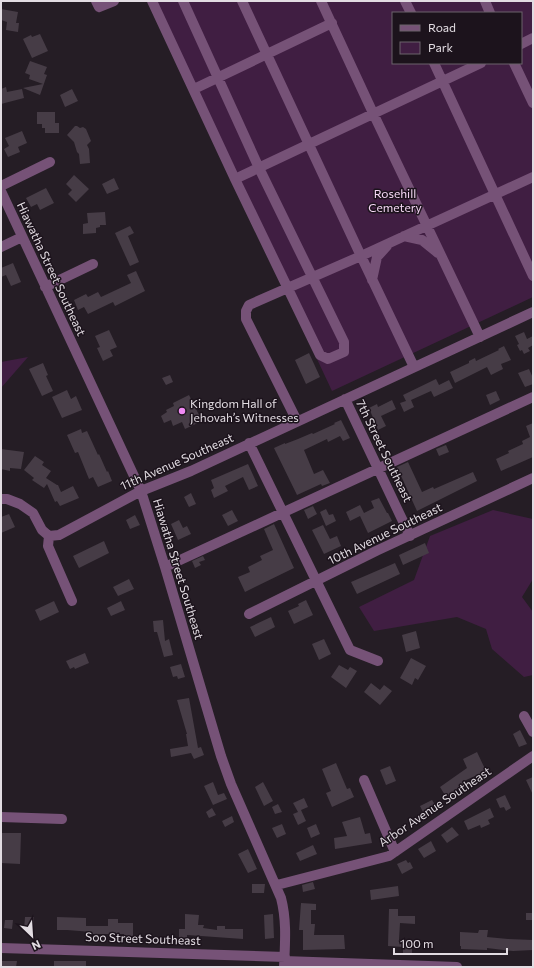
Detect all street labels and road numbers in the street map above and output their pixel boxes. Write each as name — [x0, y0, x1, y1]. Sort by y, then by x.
street label: Hiawatha Street Southeast — [15, 199, 89, 338]
street label: 7th Street Southeast — [354, 397, 416, 504]
street label: 11th Avenue Southeast — [118, 430, 235, 492]
street label: Hiawatha Street Southeast — [151, 497, 207, 641]
street label: 10th Avenue Southeast — [325, 499, 444, 567]
street label: Arbor Avenue Southeast — [376, 763, 493, 849]
street label: Soo Street Southeast — [85, 929, 201, 947]

